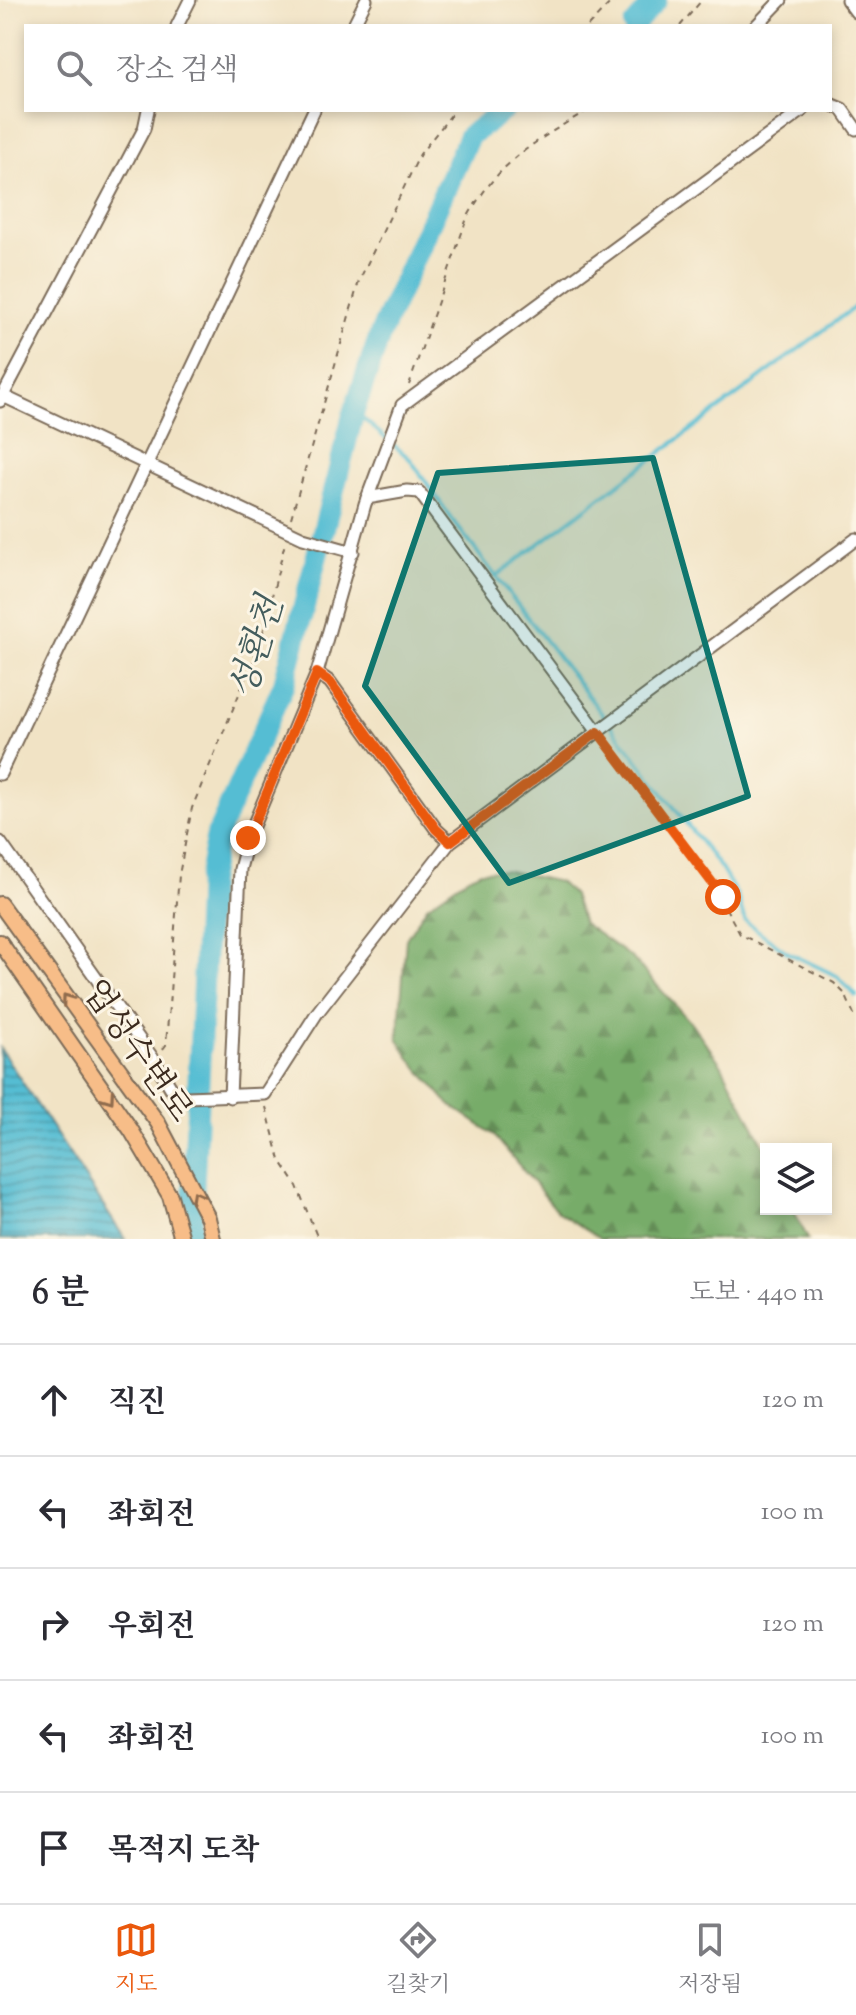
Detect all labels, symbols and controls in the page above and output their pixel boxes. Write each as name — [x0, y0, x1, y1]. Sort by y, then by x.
search box — [24, 24, 832, 112]
icon: search — [52, 46, 96, 90]
text: 장소 검색 — [116, 50, 238, 93]
water label: 성환천 — [219, 589, 300, 706]
route end — [230, 820, 266, 856]
route start — [705, 879, 741, 915]
street label: 업성수변로 — [69, 971, 203, 1133]
one-way arrow — [62, 994, 77, 1008]
one-way arrow — [99, 1090, 114, 1104]
map controls — [760, 1143, 832, 1215]
button: layers — [760, 1143, 832, 1215]
one-way arrow — [190, 1191, 206, 1205]
text: 6 분 — [32, 1270, 89, 1319]
text: 도보 · 440 m — [689, 1275, 824, 1312]
icon: ahead — [32, 1378, 76, 1422]
text: 직진 — [108, 1382, 166, 1425]
text: 120 m — [762, 1382, 824, 1419]
icon: left — [32, 1490, 76, 1534]
text: 좌회전 — [108, 1494, 195, 1537]
text: 100 m — [761, 1494, 824, 1531]
icon: right — [32, 1602, 76, 1646]
text: 우회전 — [108, 1606, 195, 1649]
text: 120 m — [762, 1606, 824, 1643]
icon: left — [32, 1714, 76, 1758]
text: 좌회전 — [108, 1718, 195, 1761]
text: 100 m — [761, 1718, 824, 1755]
icon: arrive — [32, 1826, 76, 1870]
text: 목적지 도착 — [108, 1830, 259, 1873]
tab: 지도 — [114, 1918, 158, 2002]
tab: 길찾기 — [386, 1918, 450, 2002]
tab: 저장됨 — [678, 1918, 742, 2002]

